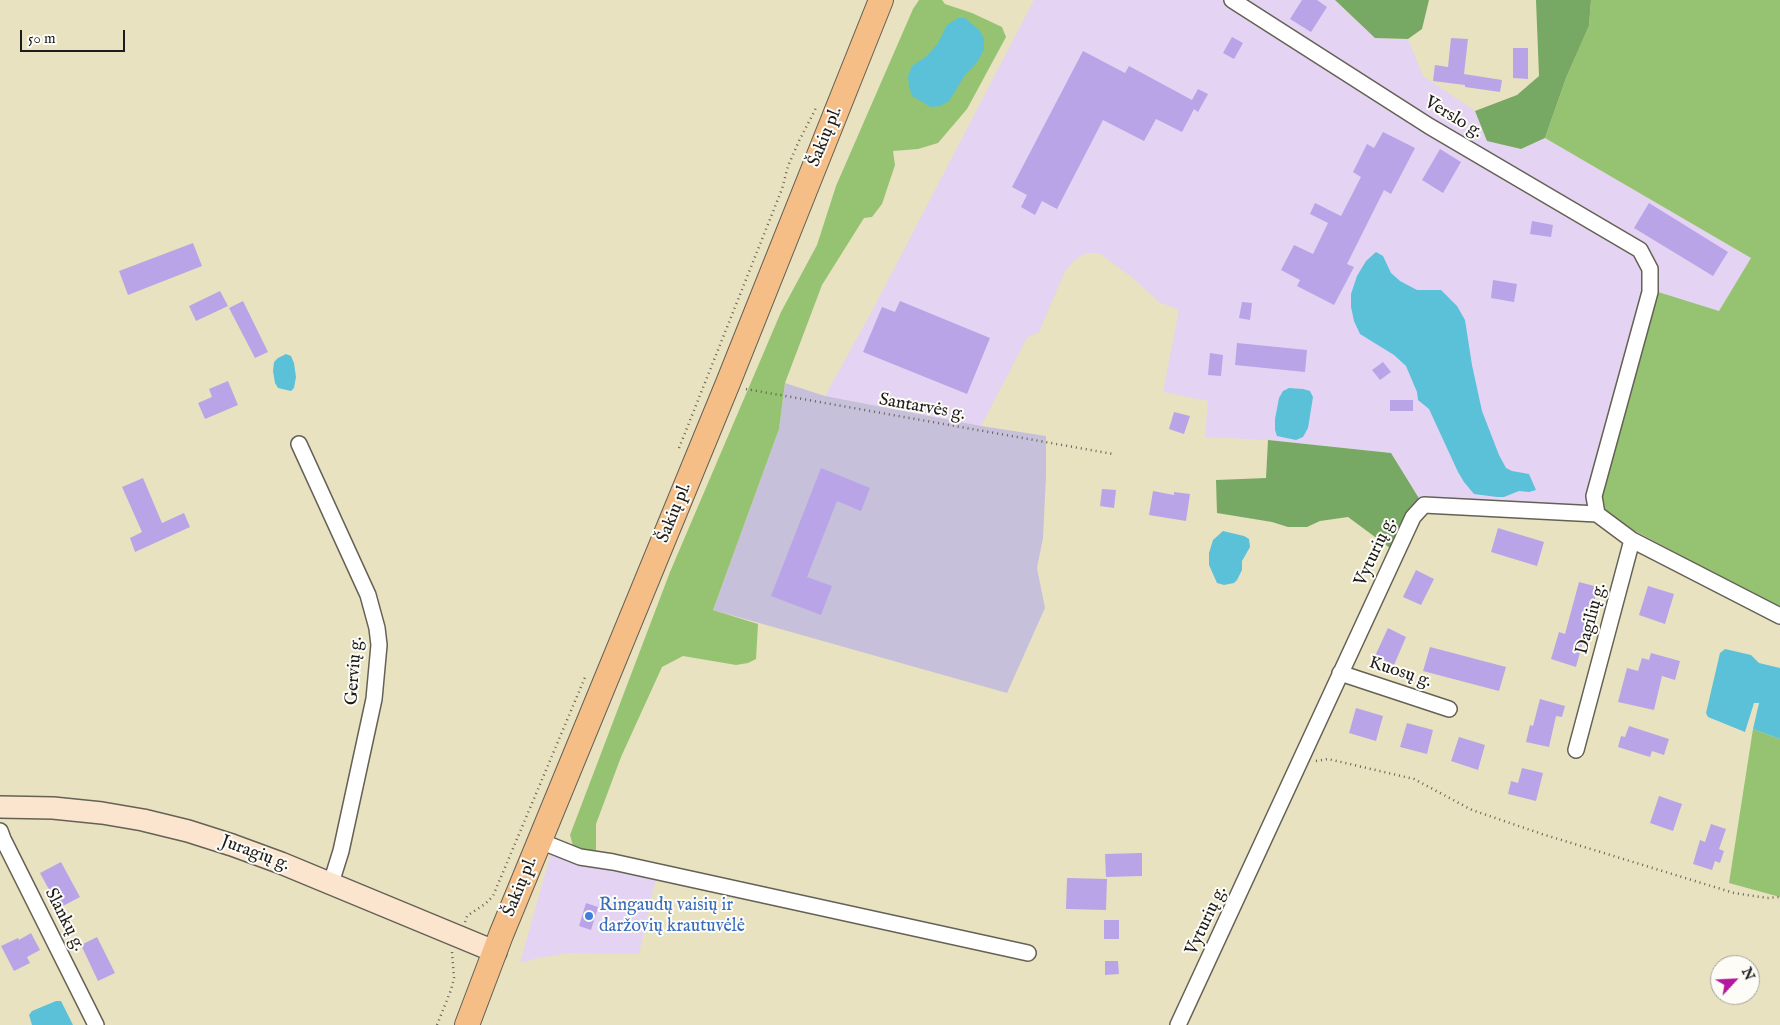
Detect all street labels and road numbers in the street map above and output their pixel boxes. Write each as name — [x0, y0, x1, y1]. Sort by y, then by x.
street label: Verslo g. — [1420, 92, 1486, 144]
street label: Šakių pl. — [804, 104, 848, 170]
street label: Santarvės g. — [877, 390, 967, 426]
street label: Šakių pl. — [653, 480, 697, 546]
street label: Vyturių g. — [1351, 514, 1401, 590]
street label: Dagilių g. — [1572, 581, 1612, 657]
street label: Gervių g. — [342, 636, 368, 706]
street label: Kuosų g. — [1366, 653, 1434, 693]
street label: Juragių g. — [218, 832, 292, 876]
street label: Šakių pl. — [499, 854, 543, 920]
street label: Vyturių g. — [1182, 883, 1232, 959]
street label: Slankų g. — [39, 885, 89, 955]

